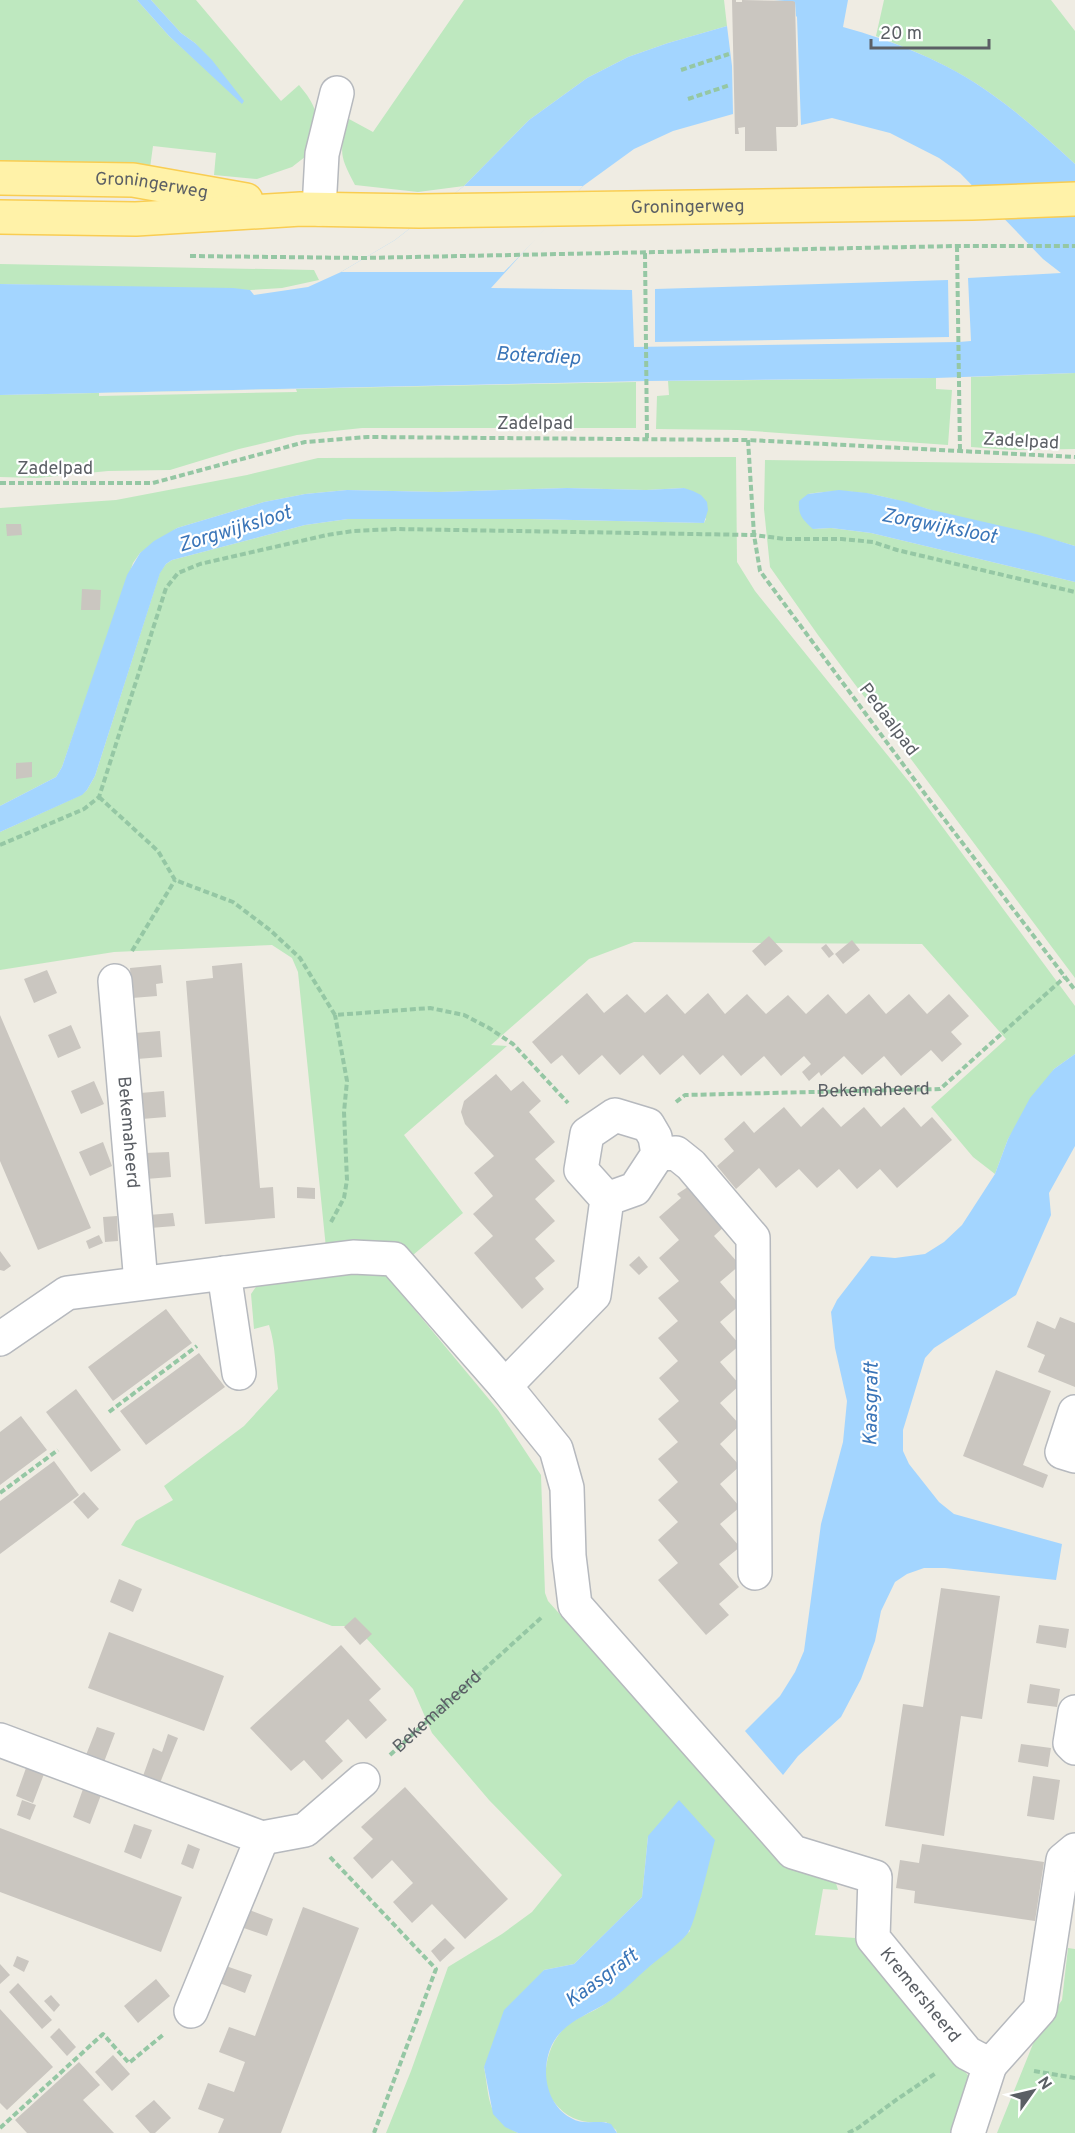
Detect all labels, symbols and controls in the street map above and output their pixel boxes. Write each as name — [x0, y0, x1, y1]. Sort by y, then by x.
scale bar — [871, 12, 990, 50]
text: 20 m — [880, 23, 922, 46]
street label: Groningerweg — [95, 168, 210, 205]
street label: Groningerweg — [631, 195, 745, 219]
water label: Boterdiep — [495, 342, 581, 372]
street label: Zadelpad — [497, 413, 573, 436]
street label: Zadelpad — [982, 429, 1060, 455]
street label: Zadelpad — [17, 458, 93, 481]
water label: Zorgwijksloot — [175, 500, 295, 559]
water label: Zorgwijksloot — [879, 503, 1000, 551]
street label: Pedaalpad — [853, 679, 923, 761]
street label: Bekemaheerd — [112, 1075, 144, 1189]
street label: Bekemaheerd — [817, 1078, 930, 1103]
water label: Kaasgraft — [858, 1361, 886, 1446]
street label: Bekemaheerd — [388, 1666, 487, 1758]
water label: Kaasgraft — [560, 1943, 644, 2014]
street label: Kremersheerd — [874, 1943, 965, 2047]
north arrow — [1003, 2061, 1063, 2121]
text: N — [1032, 2073, 1055, 2094]

